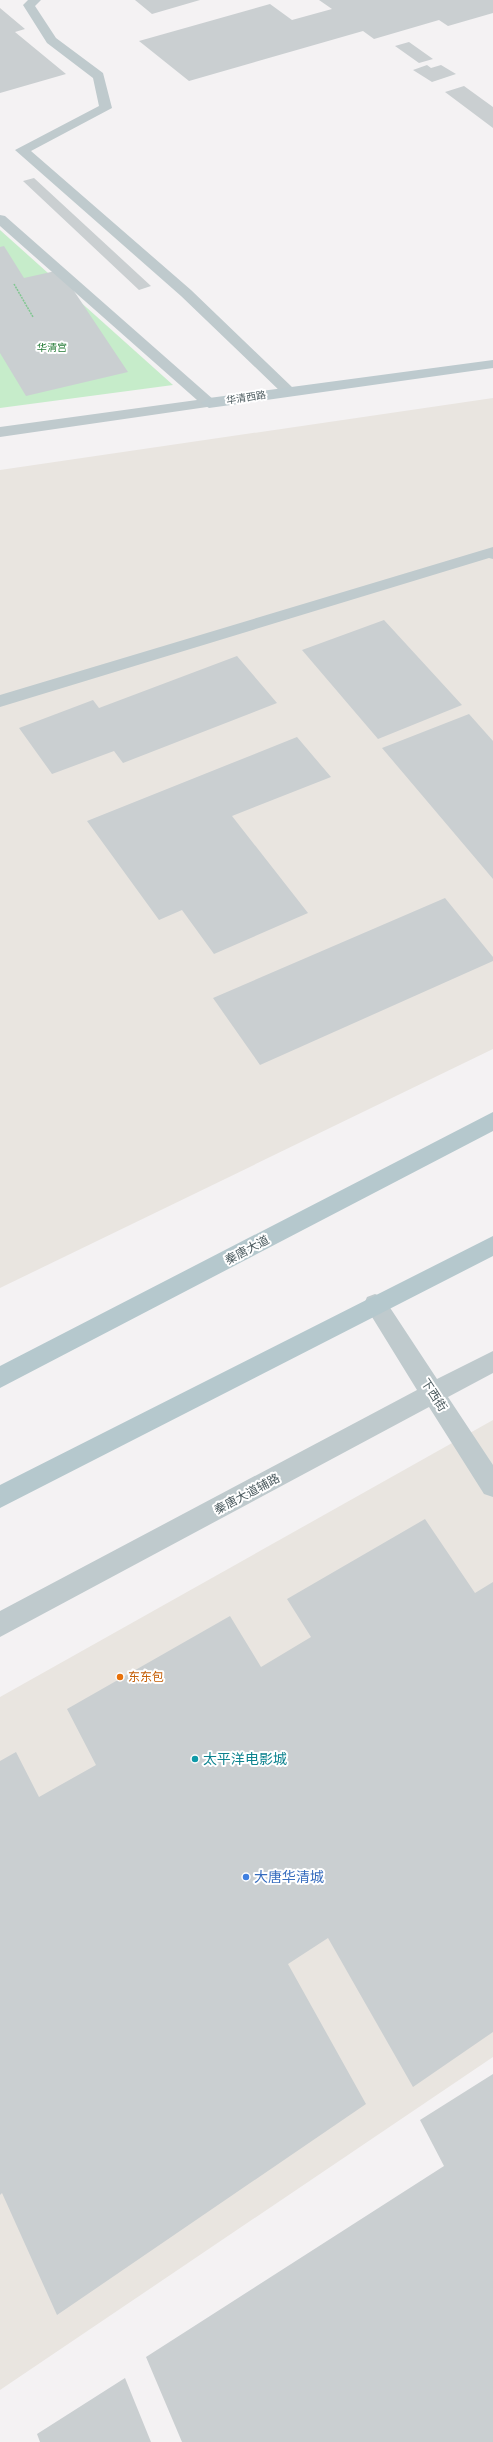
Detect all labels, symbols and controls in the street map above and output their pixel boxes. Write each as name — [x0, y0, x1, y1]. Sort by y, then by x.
park label: 华清宫 — [37, 341, 67, 353]
street label: 华清西路 — [225, 388, 267, 406]
street label: 秦唐大道 — [222, 1232, 271, 1267]
street label: 下西街 — [418, 1376, 451, 1414]
street label: 秦唐大道辅路 — [211, 1470, 282, 1517]
place label: 东东包 — [128, 1669, 164, 1684]
marker: 东东包 — [115, 1672, 125, 1682]
place label: 太平洋电影城 — [203, 1750, 287, 1767]
marker: 太平洋电影城 — [190, 1754, 200, 1764]
place label: 大唐华清城 — [254, 1868, 324, 1885]
marker: 大唐华清城 — [241, 1872, 251, 1882]

